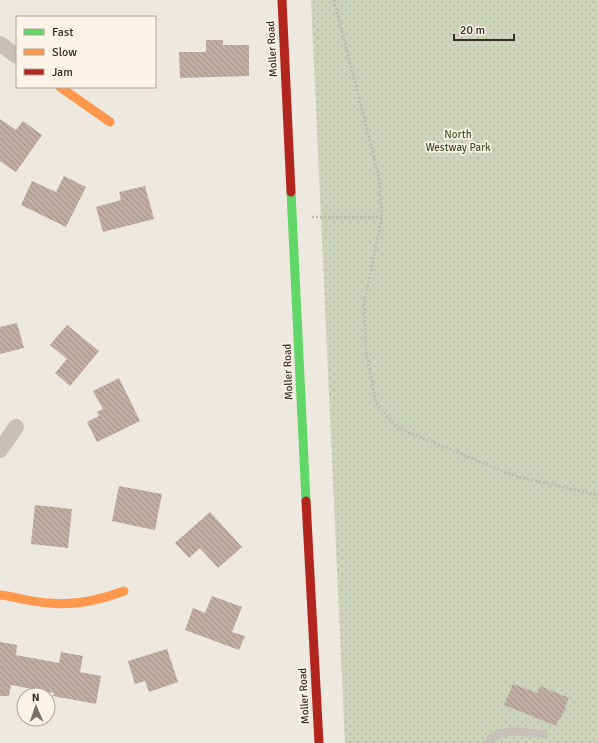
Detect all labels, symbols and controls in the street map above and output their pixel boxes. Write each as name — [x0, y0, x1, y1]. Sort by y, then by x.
legend — [16, 16, 156, 88]
scale bar — [454, 16, 514, 42]
street label: Moller Road — [264, 20, 280, 77]
text: 20 m — [460, 23, 485, 38]
text: Fast — [52, 25, 73, 40]
text: Slow — [52, 45, 77, 60]
text: Jam — [52, 65, 73, 80]
park label: North Westway Park — [425, 128, 491, 154]
street label: Moller Road — [281, 343, 295, 400]
street label: Moller Road — [296, 667, 312, 724]
north arrow — [16, 687, 56, 727]
text: N — [32, 691, 40, 704]

